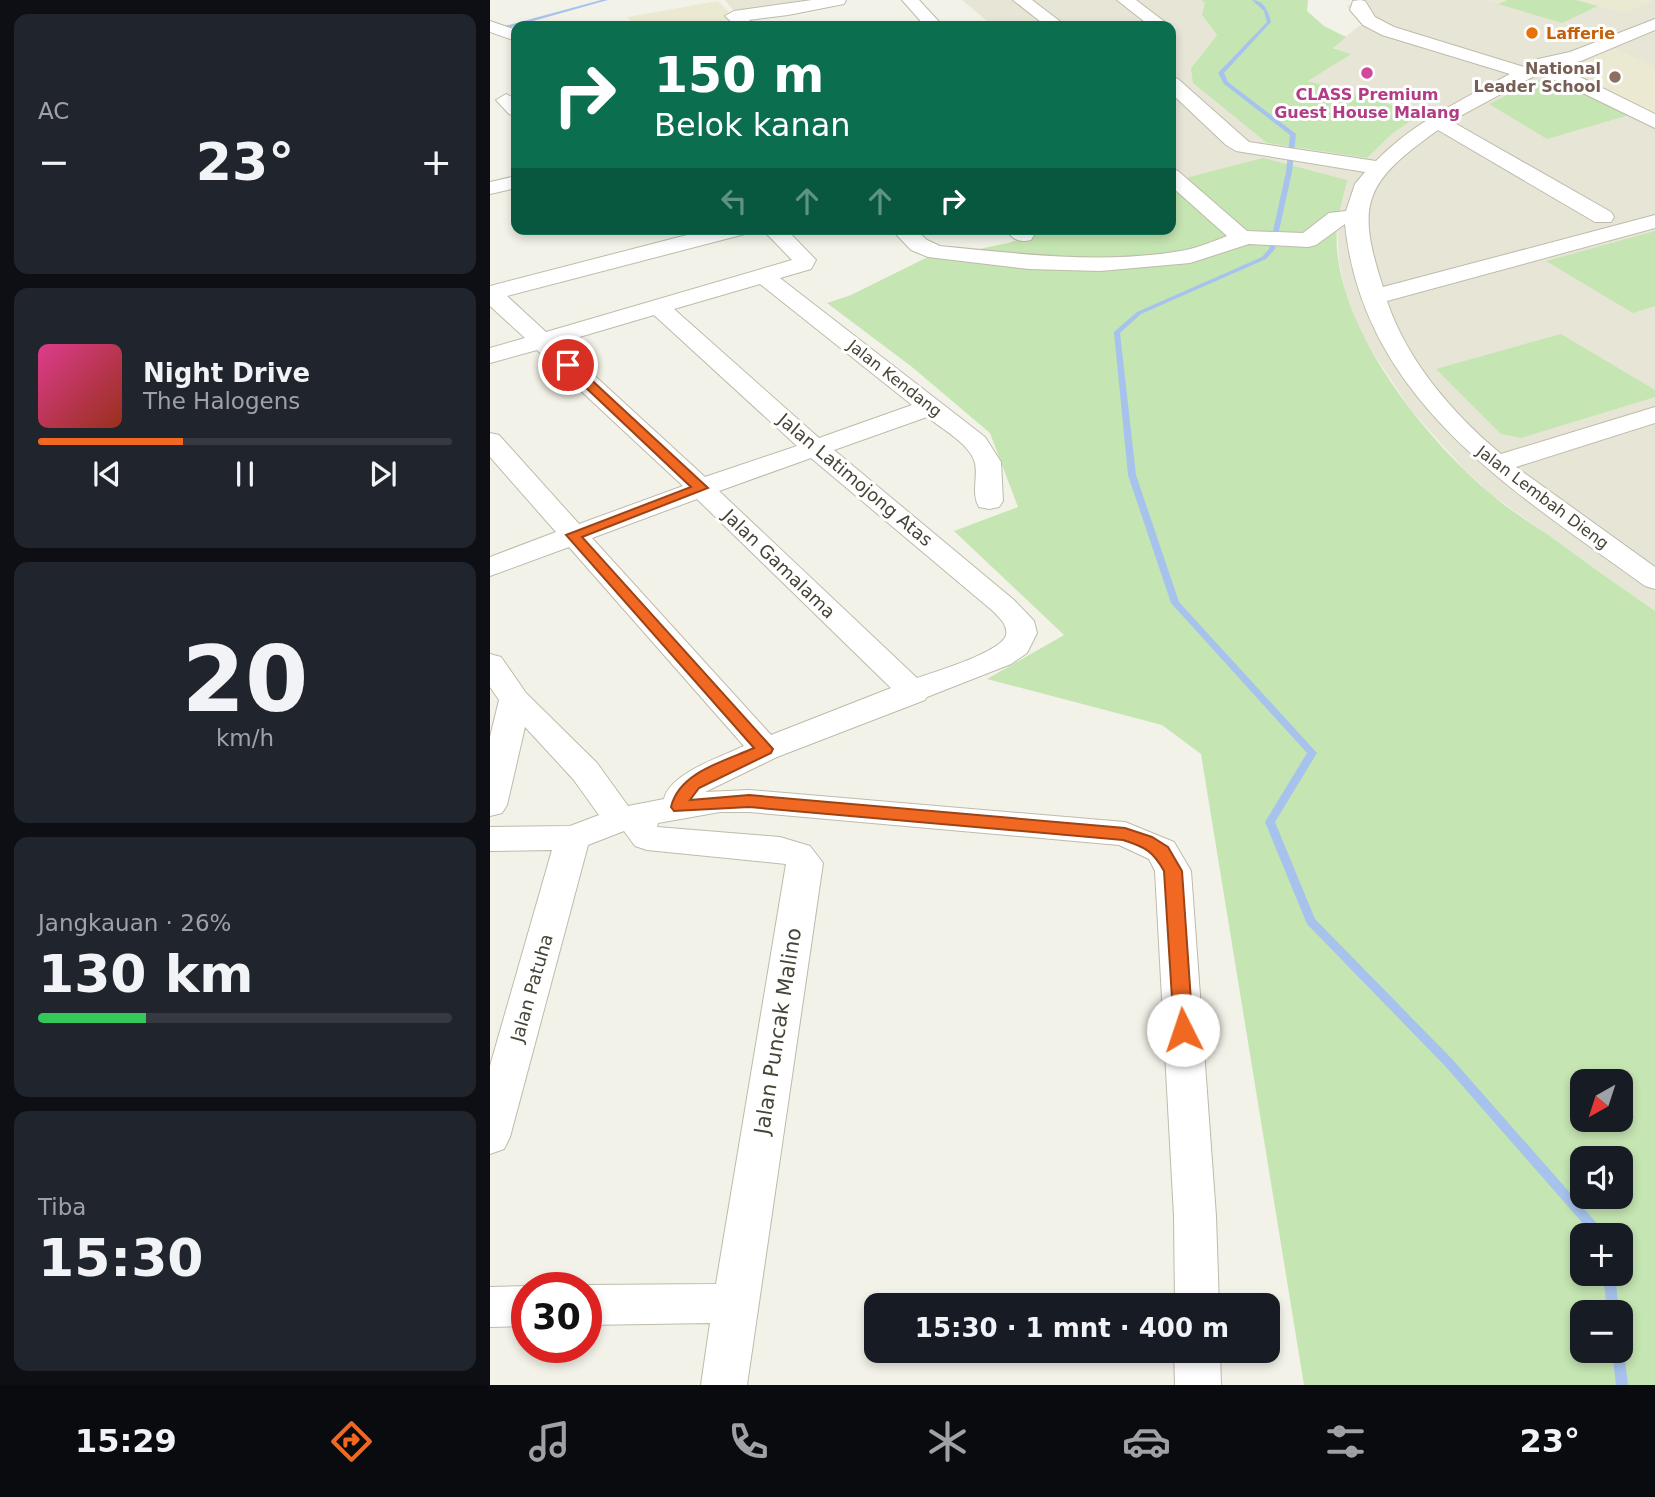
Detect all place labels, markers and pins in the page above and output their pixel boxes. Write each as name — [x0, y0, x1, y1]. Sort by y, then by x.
place label: Lafferie — [1546, 24, 1615, 43]
marker: Lafferie — [1524, 25, 1540, 41]
place label: National Leader School — [1474, 59, 1601, 96]
marker: CLASS Premium Guest House Malang — [1359, 65, 1375, 81]
marker: National Leader School — [1607, 69, 1623, 85]
place label: CLASS Premium Guest House Malang — [1274, 85, 1460, 122]
pin — [538, 335, 598, 395]

